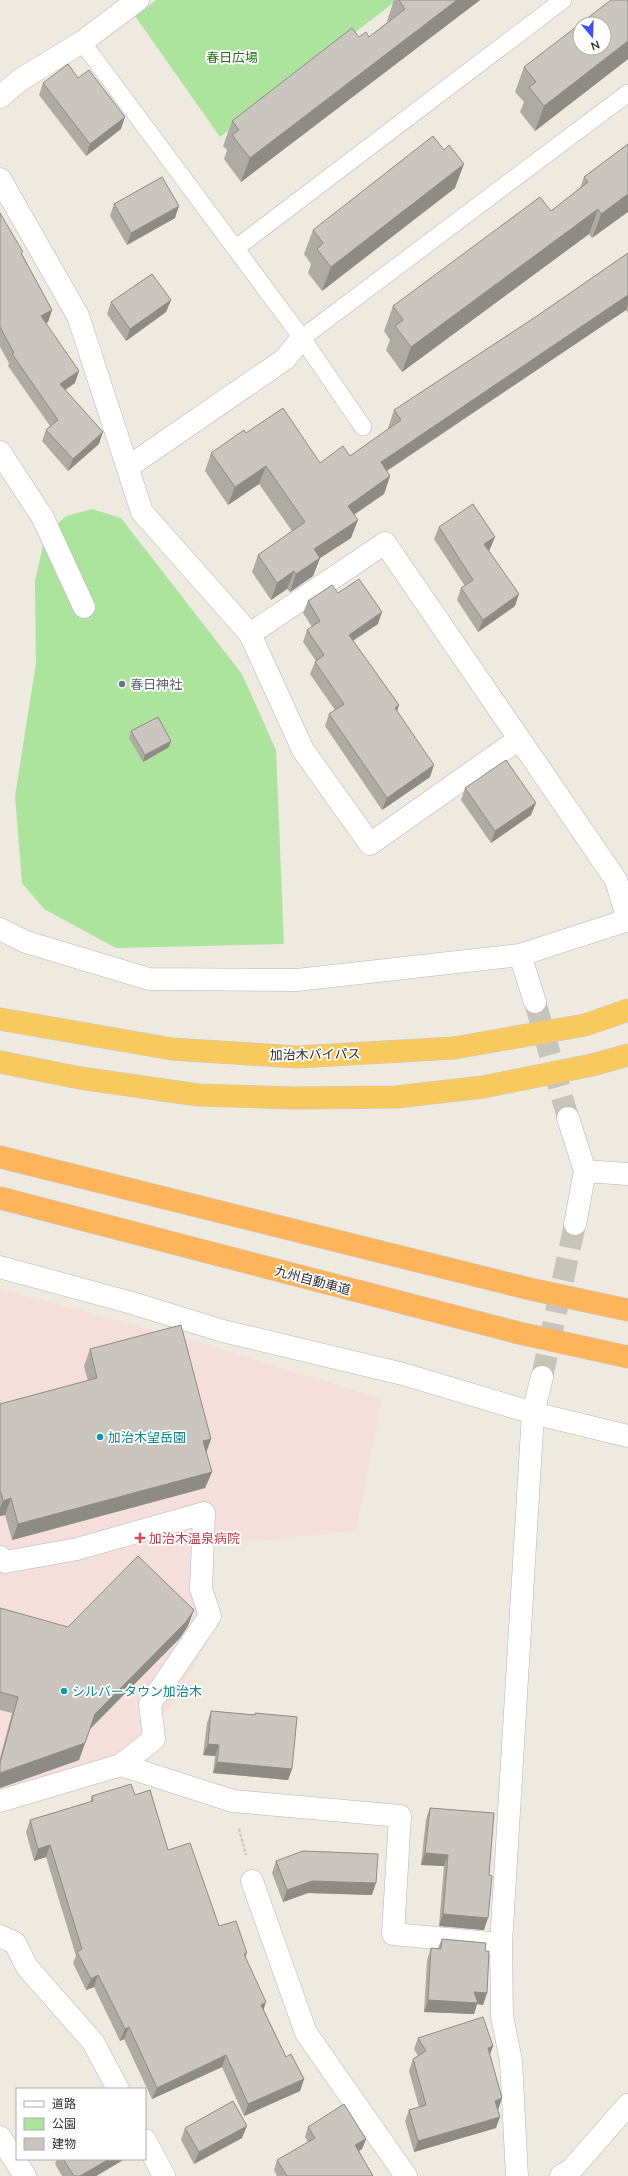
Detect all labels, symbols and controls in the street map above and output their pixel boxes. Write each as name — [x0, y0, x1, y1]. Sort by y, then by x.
north arrow — [572, 16, 612, 56]
text: N — [589, 38, 602, 53]
park label: 春日広場 — [206, 49, 258, 65]
place label: 春日神社 — [130, 676, 182, 692]
marker: 春日神社 — [117, 679, 127, 689]
street label: 加治木バイパス — [269, 1045, 361, 1063]
street label: 九州自動車道 — [273, 1262, 353, 1298]
place label: 加治木望岳園 — [108, 1429, 186, 1445]
marker: 加治木望岳園 — [95, 1432, 105, 1442]
place label: 加治木温泉病院 — [149, 1530, 240, 1546]
marker: 加治木温泉病院 — [134, 1532, 146, 1544]
place label: シルバータウン加治木 — [72, 1683, 202, 1699]
marker: シルバータウン加治木 — [59, 1686, 69, 1696]
legend — [16, 2088, 146, 2160]
text: 道路 — [52, 2096, 76, 2111]
text: 公園 — [52, 2116, 76, 2131]
text: 建物 — [52, 2136, 76, 2151]

